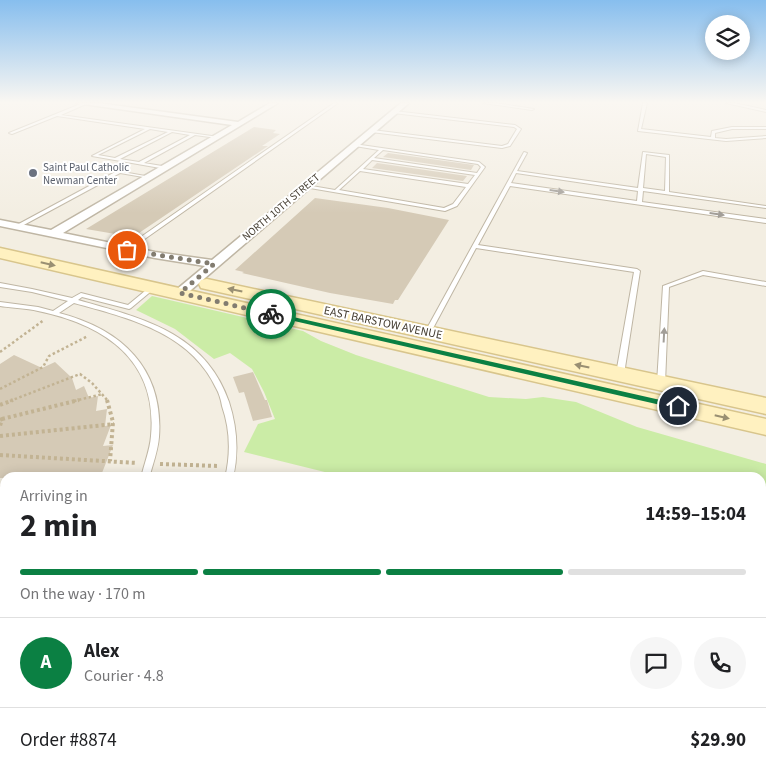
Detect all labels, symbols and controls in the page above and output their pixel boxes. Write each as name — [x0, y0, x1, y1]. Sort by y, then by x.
map controls — [705, 15, 750, 60]
button: layers — [705, 15, 750, 60]
place label: Saint Paul Catholic Newman Center — [43, 160, 129, 188]
marker: Saint Paul Catholic Newman Center — [27, 167, 39, 179]
street label: NORTH 10TH STREET — [239, 170, 323, 244]
one-way arrow — [549, 187, 565, 195]
one-way arrow — [710, 210, 726, 218]
pin — [106, 229, 148, 271]
icon: bag — [113, 236, 141, 264]
one-way arrow — [40, 260, 56, 268]
one-way arrow — [226, 286, 242, 294]
courier — [246, 289, 296, 339]
icon: bike — [257, 300, 285, 328]
street label: EAST BARSTOW AVENUE — [322, 302, 444, 344]
one-way arrow — [660, 326, 668, 342]
one-way arrow — [574, 362, 589, 370]
pin — [657, 385, 699, 427]
icon: home — [664, 392, 692, 420]
one-way arrow — [715, 413, 730, 421]
text: Arriving in — [20, 485, 88, 507]
text: 14:59–15:04 — [645, 501, 746, 528]
text: 2 min — [20, 503, 98, 549]
text: On the way · 170 m — [20, 583, 145, 605]
button: chat — [630, 637, 682, 689]
button: phone — [694, 637, 746, 689]
text: Alex — [84, 638, 120, 665]
text: A — [41, 649, 51, 676]
text: Courier · 4.8 — [84, 665, 164, 687]
text: Order #8874 — [20, 727, 117, 754]
text: $29.90 — [690, 727, 746, 754]

